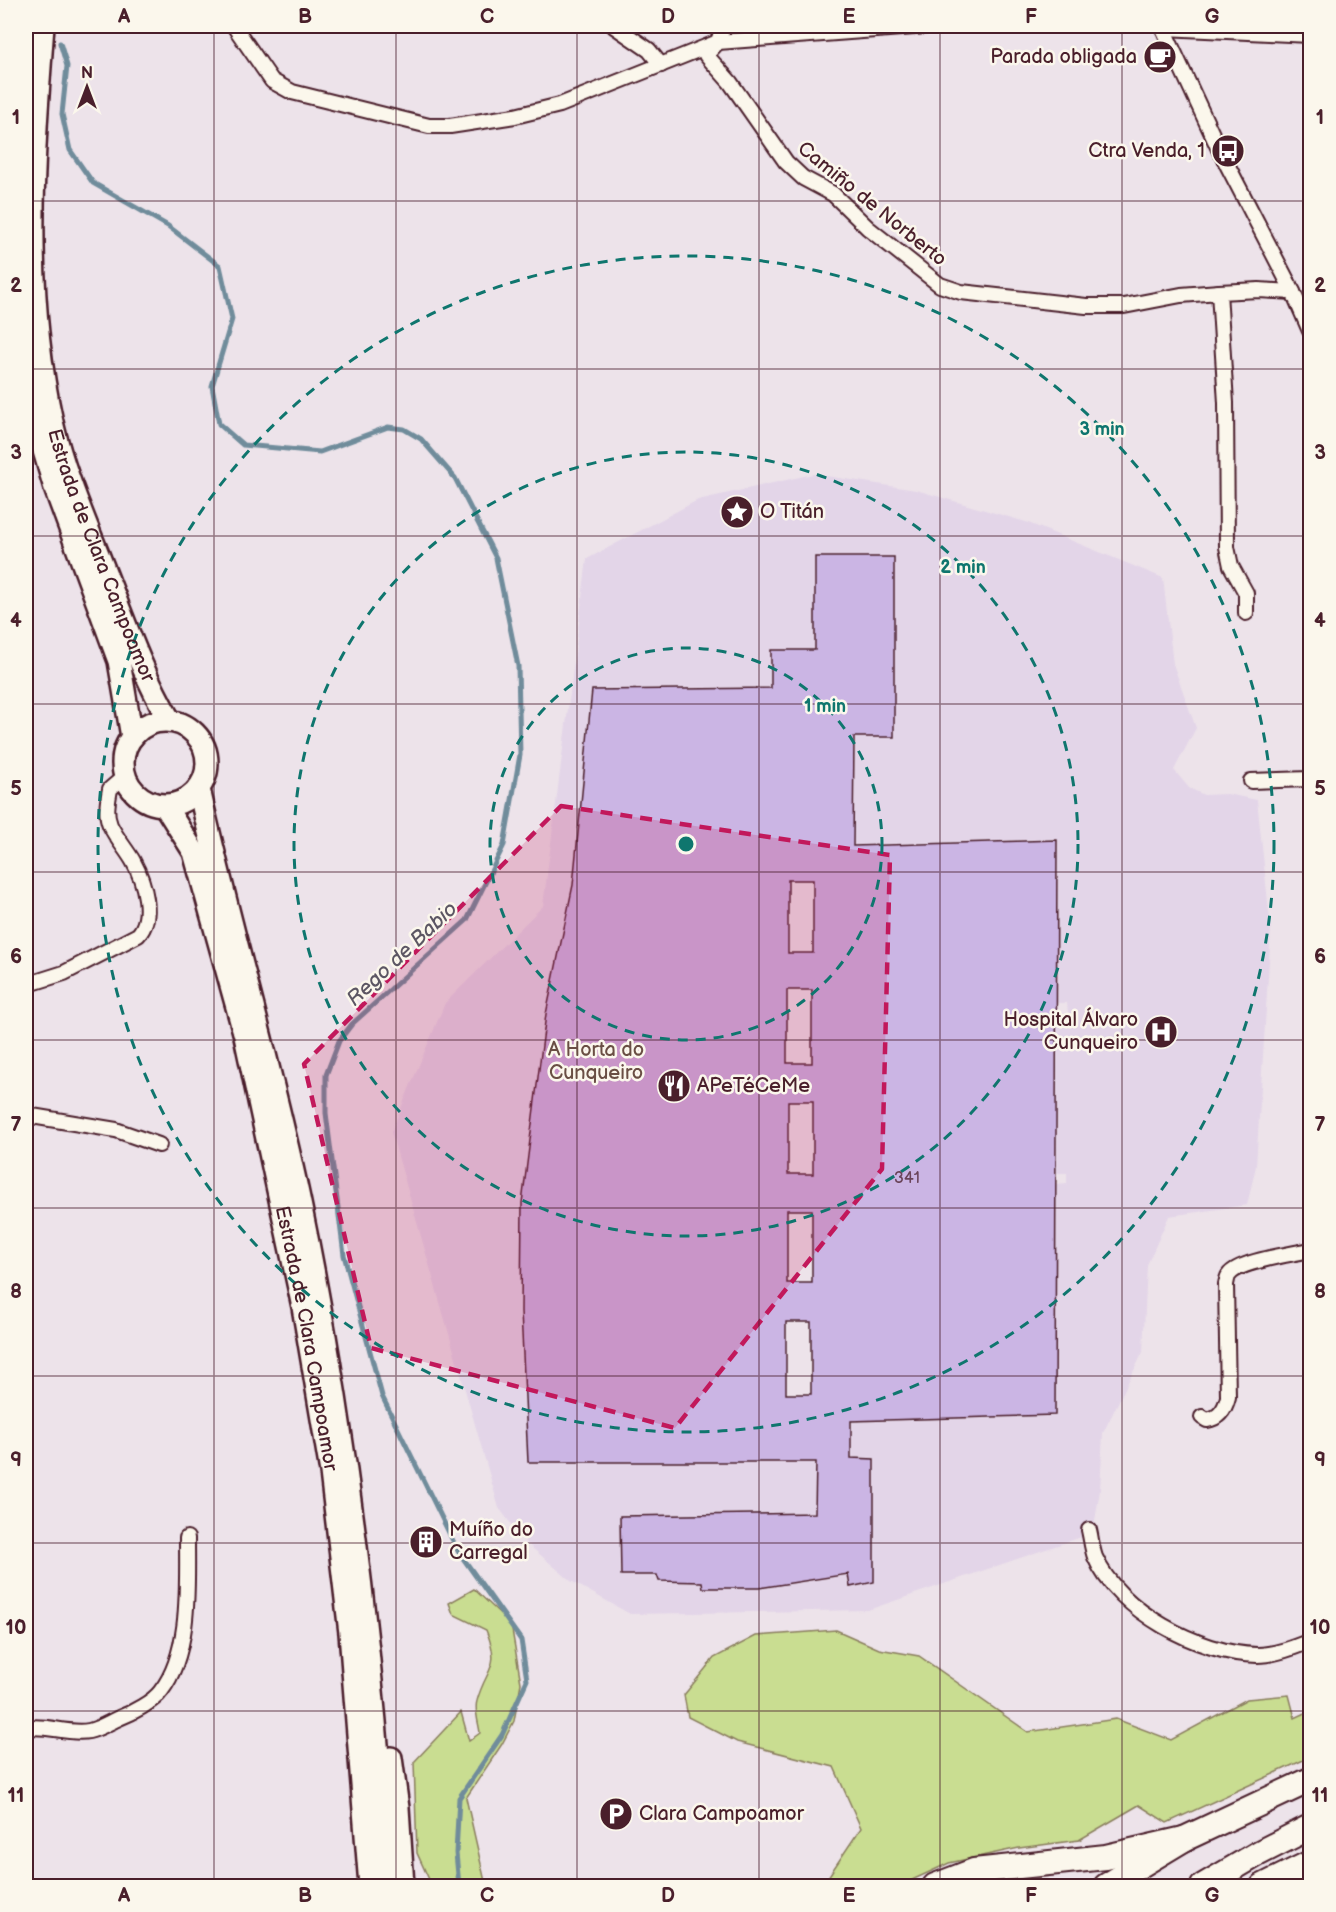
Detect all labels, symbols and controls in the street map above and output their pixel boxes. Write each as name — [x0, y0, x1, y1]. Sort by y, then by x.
text: A — [117, 5, 131, 29]
text: B — [298, 5, 312, 29]
text: C — [480, 5, 494, 29]
text: D — [661, 5, 675, 29]
text: E — [843, 5, 856, 29]
text: F — [1025, 5, 1037, 29]
text: G — [1205, 5, 1220, 29]
cafe icon: Parada obligada — [1142, 39, 1178, 75]
place label: Parada obligada — [990, 45, 1137, 69]
north arrow — [57, 57, 117, 117]
text: N — [81, 64, 93, 83]
text: 1 — [12, 106, 20, 130]
text: 1 — [1316, 106, 1324, 130]
bus stop icon: Ctra Venda, 1 — [1210, 133, 1246, 169]
street label: Camiño de Norberto — [793, 137, 951, 271]
place label: Ctra Venda, 1 — [1088, 139, 1205, 163]
text: 2 — [10, 274, 22, 298]
text: 2 — [1314, 274, 1326, 298]
text: 3 min — [1079, 419, 1125, 440]
street label: Estrada de Clara Campoamor — [42, 426, 160, 687]
text: 3 — [10, 441, 22, 465]
text: 3 — [1314, 441, 1326, 465]
place icon: O Titán — [719, 494, 755, 530]
place label: O Titán — [760, 500, 824, 524]
text: 2 min — [940, 557, 986, 578]
text: 4 — [10, 609, 22, 633]
text: 4 — [1314, 609, 1326, 633]
text: 1 min — [804, 696, 846, 717]
text: 5 — [10, 777, 22, 801]
text: 5 — [1314, 777, 1326, 801]
centre of rings — [676, 834, 696, 854]
water label: Rego de Babio — [342, 897, 462, 1011]
text: 6 — [10, 945, 22, 969]
text: 6 — [1314, 945, 1326, 969]
place label: Hospital Álvaro Cunqueiro — [1003, 1007, 1138, 1055]
hospital icon: Hospital Álvaro Cunqueiro — [1143, 1014, 1179, 1050]
park label: A Horta do Cunqueiro — [548, 1038, 644, 1085]
restaurant icon: APeTéCeMe — [656, 1068, 692, 1104]
place label: APeTéCeMe — [697, 1074, 810, 1098]
text: 7 — [10, 1113, 22, 1137]
text: 7 — [1314, 1113, 1326, 1137]
house number: 341 — [894, 1169, 920, 1188]
street label: Estrada de Clara Campoamor — [270, 1204, 343, 1474]
text: 8 — [10, 1280, 22, 1304]
text: 8 — [1314, 1280, 1326, 1304]
text: 9 — [10, 1448, 22, 1472]
text: 9 — [1314, 1448, 1326, 1472]
place label: Muíño do Carregal — [449, 1518, 533, 1565]
building icon: Muíño do Carregal — [408, 1524, 444, 1560]
text: 10 — [6, 1616, 26, 1640]
text: 10 — [1310, 1616, 1330, 1640]
text: 11 — [8, 1784, 24, 1808]
text: 11 — [1312, 1784, 1328, 1808]
parking icon: Clara Campoamor — [598, 1796, 634, 1832]
place label: Clara Campoamor — [639, 1802, 805, 1826]
text: A — [117, 1884, 131, 1908]
text: B — [298, 1884, 312, 1908]
text: C — [480, 1884, 494, 1908]
text: D — [661, 1884, 675, 1908]
text: E — [843, 1884, 856, 1908]
text: F — [1025, 1884, 1037, 1908]
text: G — [1205, 1884, 1220, 1908]

